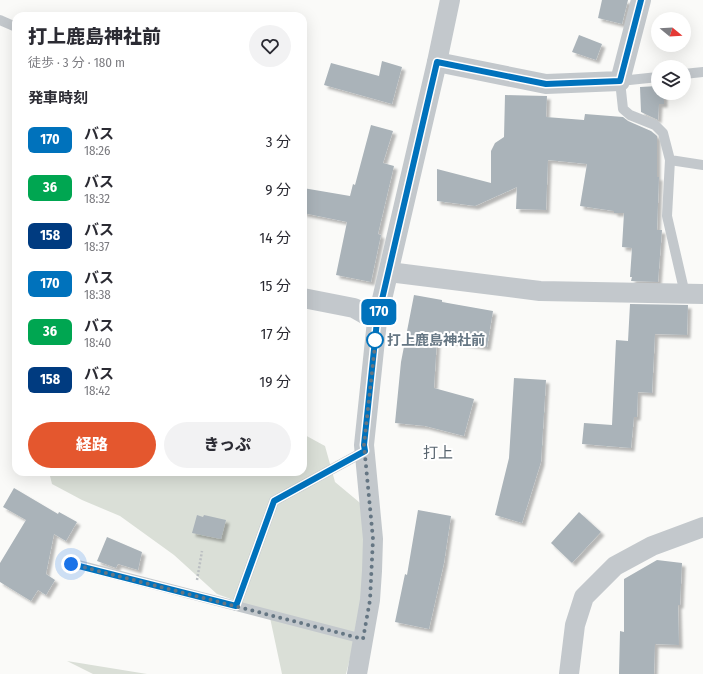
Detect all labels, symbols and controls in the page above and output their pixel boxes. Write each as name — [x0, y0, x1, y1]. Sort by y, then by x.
north arrow — [651, 12, 691, 52]
map controls — [651, 12, 691, 100]
text: 打上鹿島神社前 — [28, 25, 161, 48]
button: heart — [249, 25, 291, 67]
text: 徒歩 · 3 分 · 180 m — [28, 55, 125, 70]
button: layers — [651, 60, 691, 100]
text: 発車時刻 — [28, 89, 88, 107]
text: バス — [84, 125, 114, 143]
text: 170 — [40, 131, 60, 148]
text: 3 分 — [266, 133, 291, 151]
text: 18:26 — [84, 143, 111, 158]
text: バス — [84, 173, 114, 191]
text: 36 — [43, 179, 57, 196]
text: 9 分 — [265, 181, 291, 199]
text: 18:32 — [84, 191, 110, 206]
text: バス — [84, 221, 114, 239]
text: 158 — [40, 227, 60, 244]
text: 14 分 — [259, 229, 291, 247]
text: 18:37 — [84, 239, 110, 254]
text: バス — [84, 269, 114, 287]
text: 170 — [40, 275, 60, 292]
text: 15 分 — [260, 277, 291, 295]
text: 18:38 — [84, 287, 111, 302]
line badge: 170 — [356, 299, 402, 325]
text: 170 — [369, 303, 389, 320]
text: バス — [84, 317, 114, 335]
text: 36 — [43, 323, 57, 340]
text: 17 分 — [261, 325, 291, 343]
marker: 打上鹿島神社前 — [366, 331, 384, 349]
place label: 打上鹿島神社前 — [387, 332, 485, 349]
text: 18:40 — [84, 335, 111, 350]
text: バス — [84, 365, 114, 383]
text: 158 — [40, 371, 60, 388]
text: 19 分 — [259, 373, 291, 391]
text: 18:42 — [84, 383, 110, 398]
button: 経路 — [28, 422, 156, 468]
button: きっぷ — [164, 422, 291, 468]
district label: 打上 — [423, 444, 453, 462]
your location — [61, 554, 81, 574]

